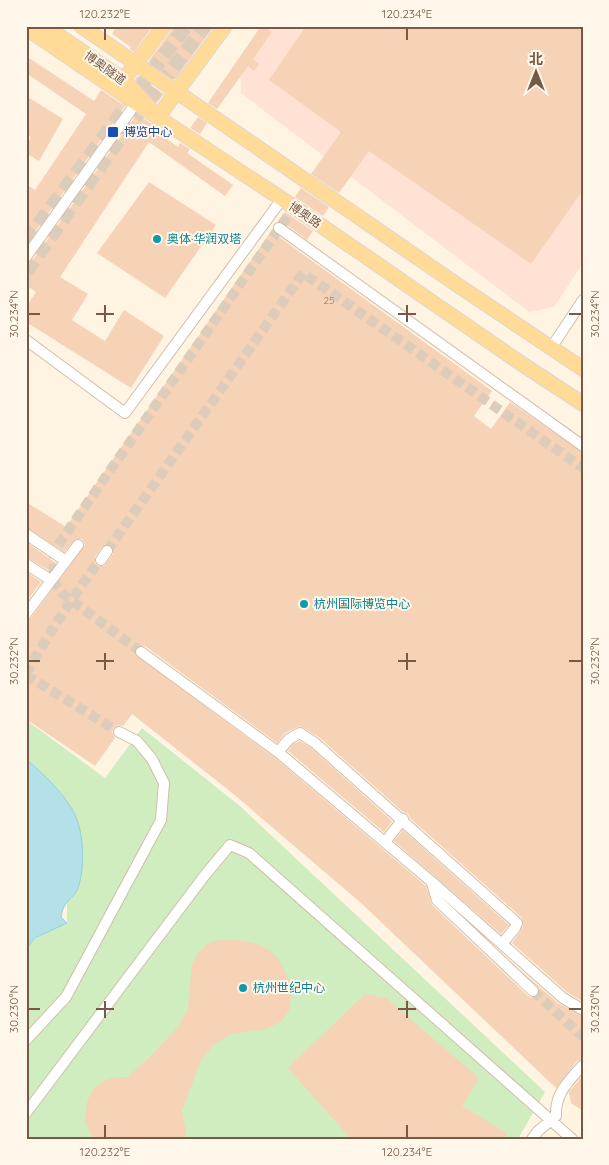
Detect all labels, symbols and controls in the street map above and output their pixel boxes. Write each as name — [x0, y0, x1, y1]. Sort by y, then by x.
text: 120.232°E — [80, 6, 131, 21]
text: 120.234°E — [382, 6, 432, 21]
street label: 博奥隧道 — [81, 47, 129, 88]
north arrow — [512, 48, 562, 98]
text: 北 — [529, 50, 543, 68]
place label: 博览中心 — [124, 124, 172, 139]
marker: 博览中心 — [106, 125, 120, 139]
street label: 博奥路 — [286, 198, 324, 231]
place label: 奥体·华润双塔 — [167, 231, 241, 246]
marker: 奥体·华润双塔 — [151, 233, 163, 245]
text: 30.234°N — [6, 290, 21, 338]
text: 30.234°N — [587, 290, 602, 338]
house number: 25 — [324, 294, 335, 307]
place label: 杭州国际博览中心 — [314, 596, 410, 611]
marker: 杭州国际博览中心 — [298, 598, 310, 610]
text: 30.232°N — [6, 637, 21, 685]
text: 30.232°N — [587, 637, 602, 685]
place label: 杭州世纪中心 — [253, 980, 325, 995]
marker: 杭州世纪中心 — [237, 982, 249, 994]
text: 30.230°N — [6, 985, 21, 1033]
text: 30.230°N — [587, 985, 602, 1033]
text: 120.232°E — [80, 1144, 131, 1159]
text: 120.234°E — [382, 1144, 432, 1159]

